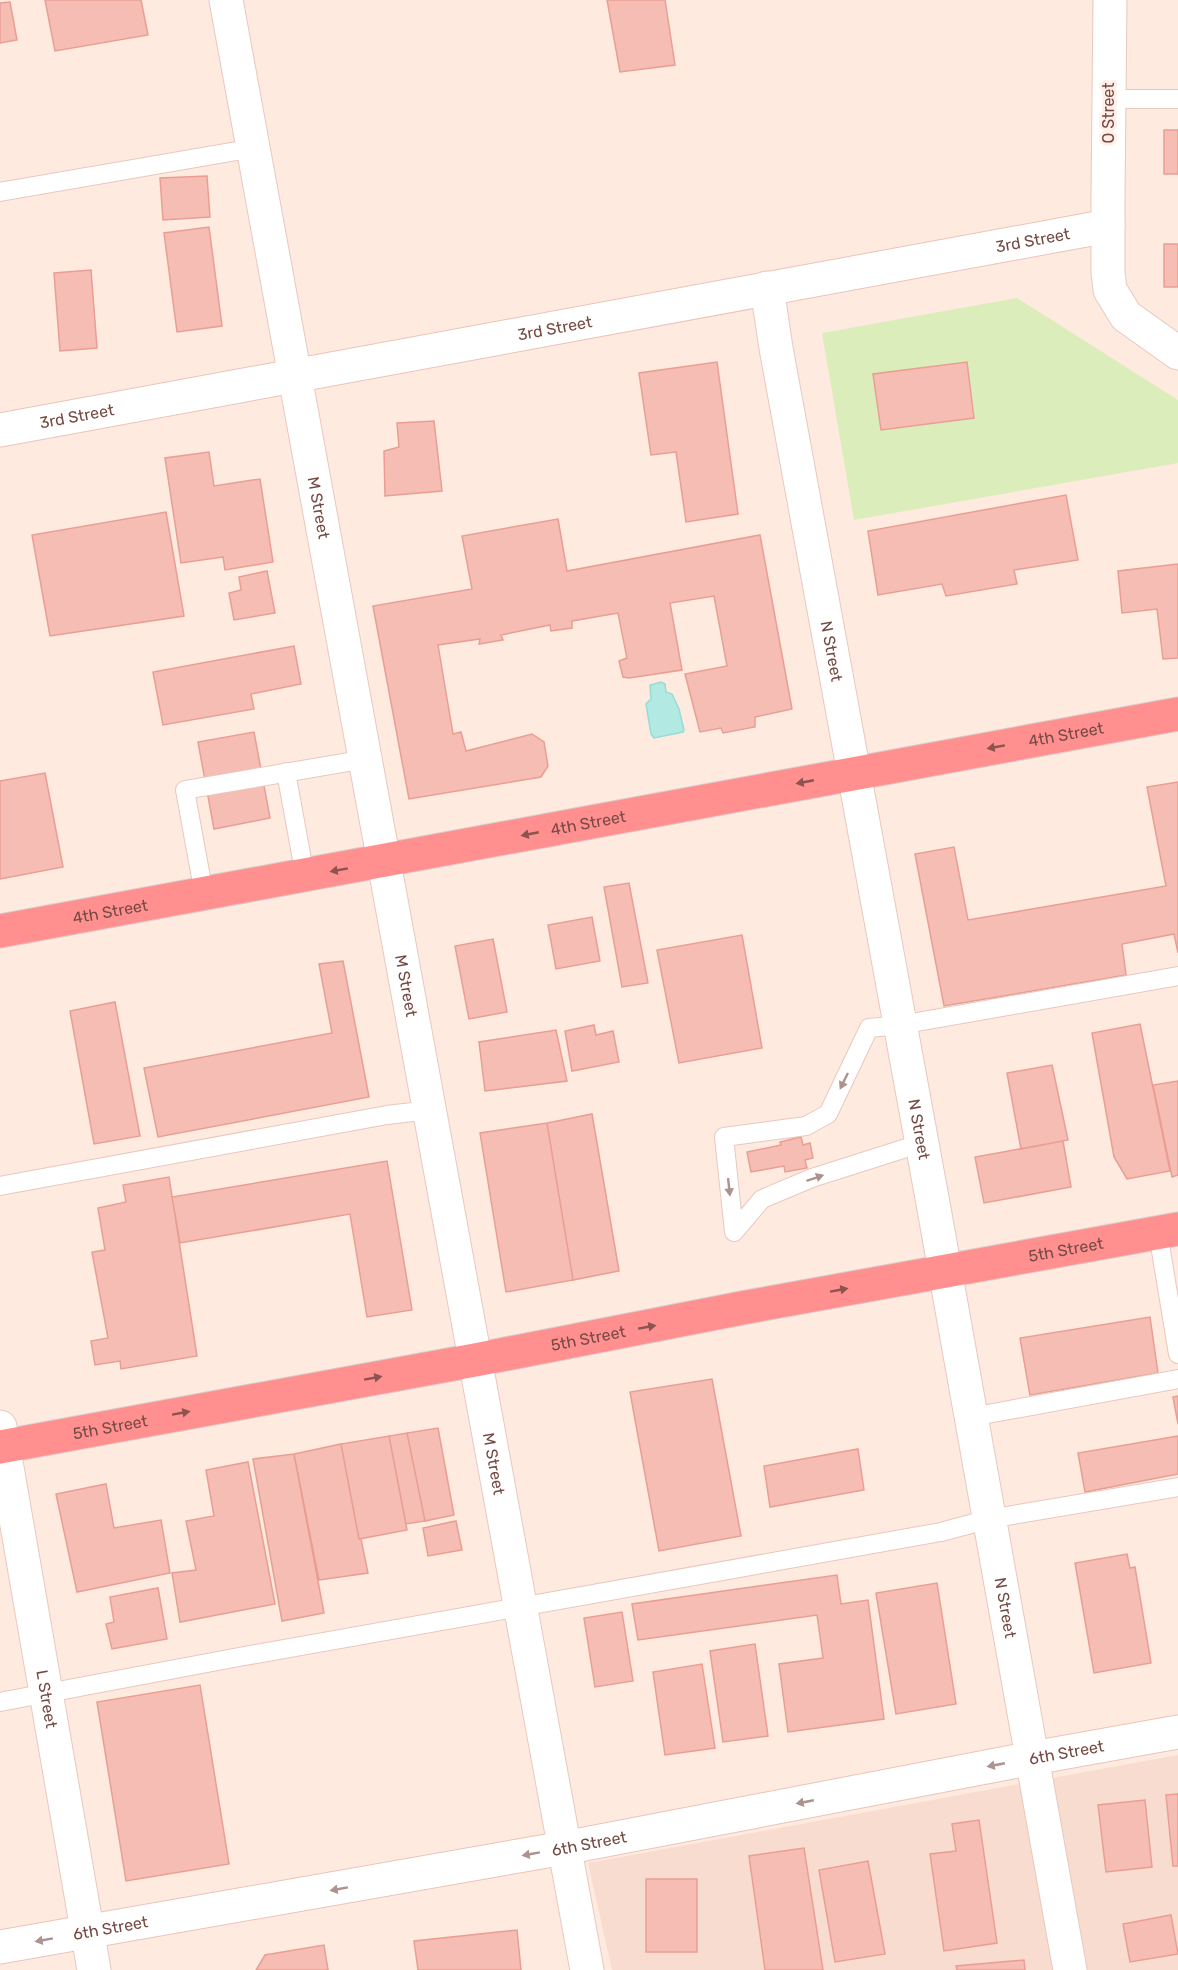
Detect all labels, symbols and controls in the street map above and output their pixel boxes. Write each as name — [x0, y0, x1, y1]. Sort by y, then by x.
street label: O Street — [1099, 82, 1118, 144]
street label: 3rd Street — [994, 224, 1071, 256]
street label: 3rd Street — [516, 312, 593, 344]
street label: 3rd Street — [38, 400, 115, 432]
street label: M Street — [304, 475, 334, 540]
street label: N Street — [817, 619, 847, 683]
street label: 4th Street — [1027, 718, 1105, 750]
one-way arrow — [987, 743, 1006, 752]
one-way arrow — [795, 778, 814, 787]
street label: 4th Street — [549, 806, 627, 839]
one-way arrow — [521, 830, 540, 839]
one-way arrow — [329, 866, 348, 875]
street label: 4th Street — [71, 895, 149, 927]
street label: M Street — [392, 953, 422, 1018]
one-way arrow — [840, 1072, 849, 1089]
street label: N Street — [905, 1097, 934, 1161]
one-way arrow — [806, 1172, 824, 1182]
one-way arrow — [724, 1177, 734, 1196]
street label: 5th Street — [1027, 1233, 1105, 1265]
one-way arrow — [830, 1285, 849, 1294]
street label: 5th Street — [549, 1321, 627, 1355]
one-way arrow — [638, 1322, 657, 1331]
one-way arrow — [364, 1373, 383, 1382]
one-way arrow — [172, 1408, 191, 1417]
street label: 5th Street — [71, 1411, 149, 1443]
street label: M Street — [479, 1431, 509, 1496]
street label: N Street — [991, 1576, 1021, 1639]
street label: L Street — [33, 1668, 61, 1730]
street label: 6th Street — [1027, 1736, 1105, 1768]
one-way arrow — [987, 1761, 1006, 1770]
one-way arrow — [795, 1798, 814, 1807]
street label: 6th Street — [550, 1827, 628, 1860]
one-way arrow — [521, 1850, 540, 1859]
one-way arrow — [329, 1885, 348, 1894]
street label: 6th Street — [71, 1912, 149, 1944]
one-way arrow — [34, 1935, 53, 1944]

